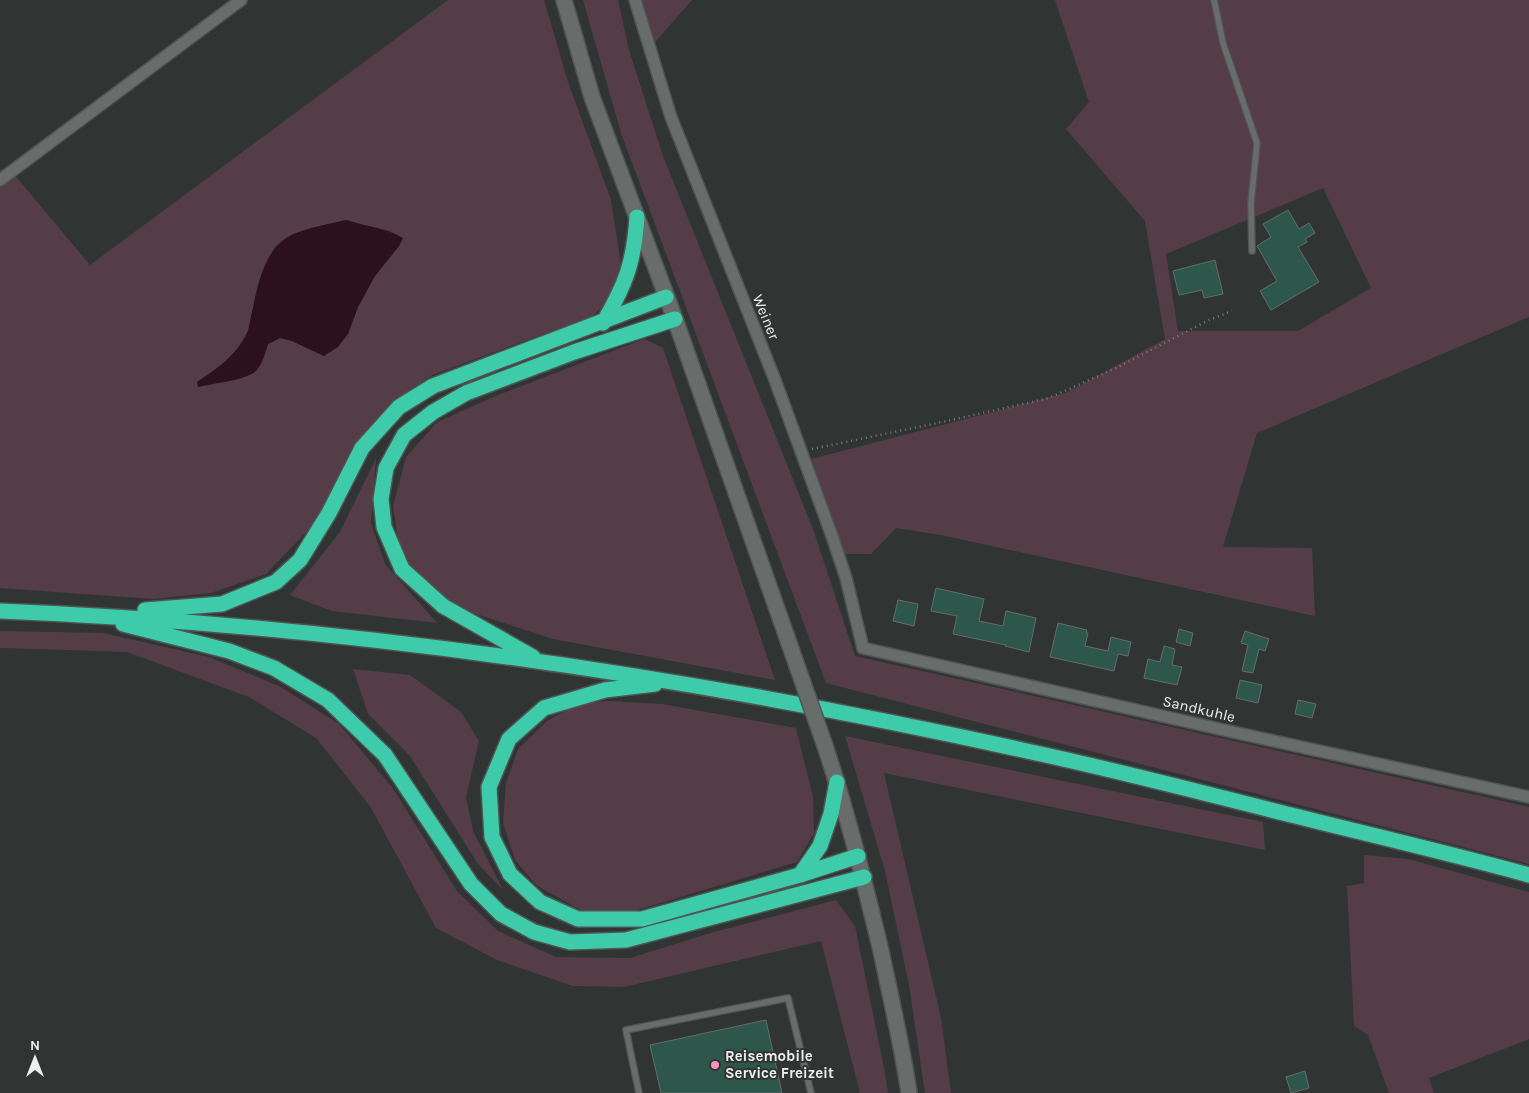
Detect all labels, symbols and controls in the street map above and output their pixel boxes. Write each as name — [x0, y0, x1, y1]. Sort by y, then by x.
street label: Weiner — [749, 292, 783, 343]
street label: Sandkuhle — [1161, 692, 1237, 726]
north arrow — [10, 1033, 60, 1083]
text: N — [30, 1037, 40, 1054]
place label: Reisemobile Service Freizeit — [725, 1047, 834, 1082]
marker: Reisemobile Service Freizeit — [709, 1059, 721, 1071]

